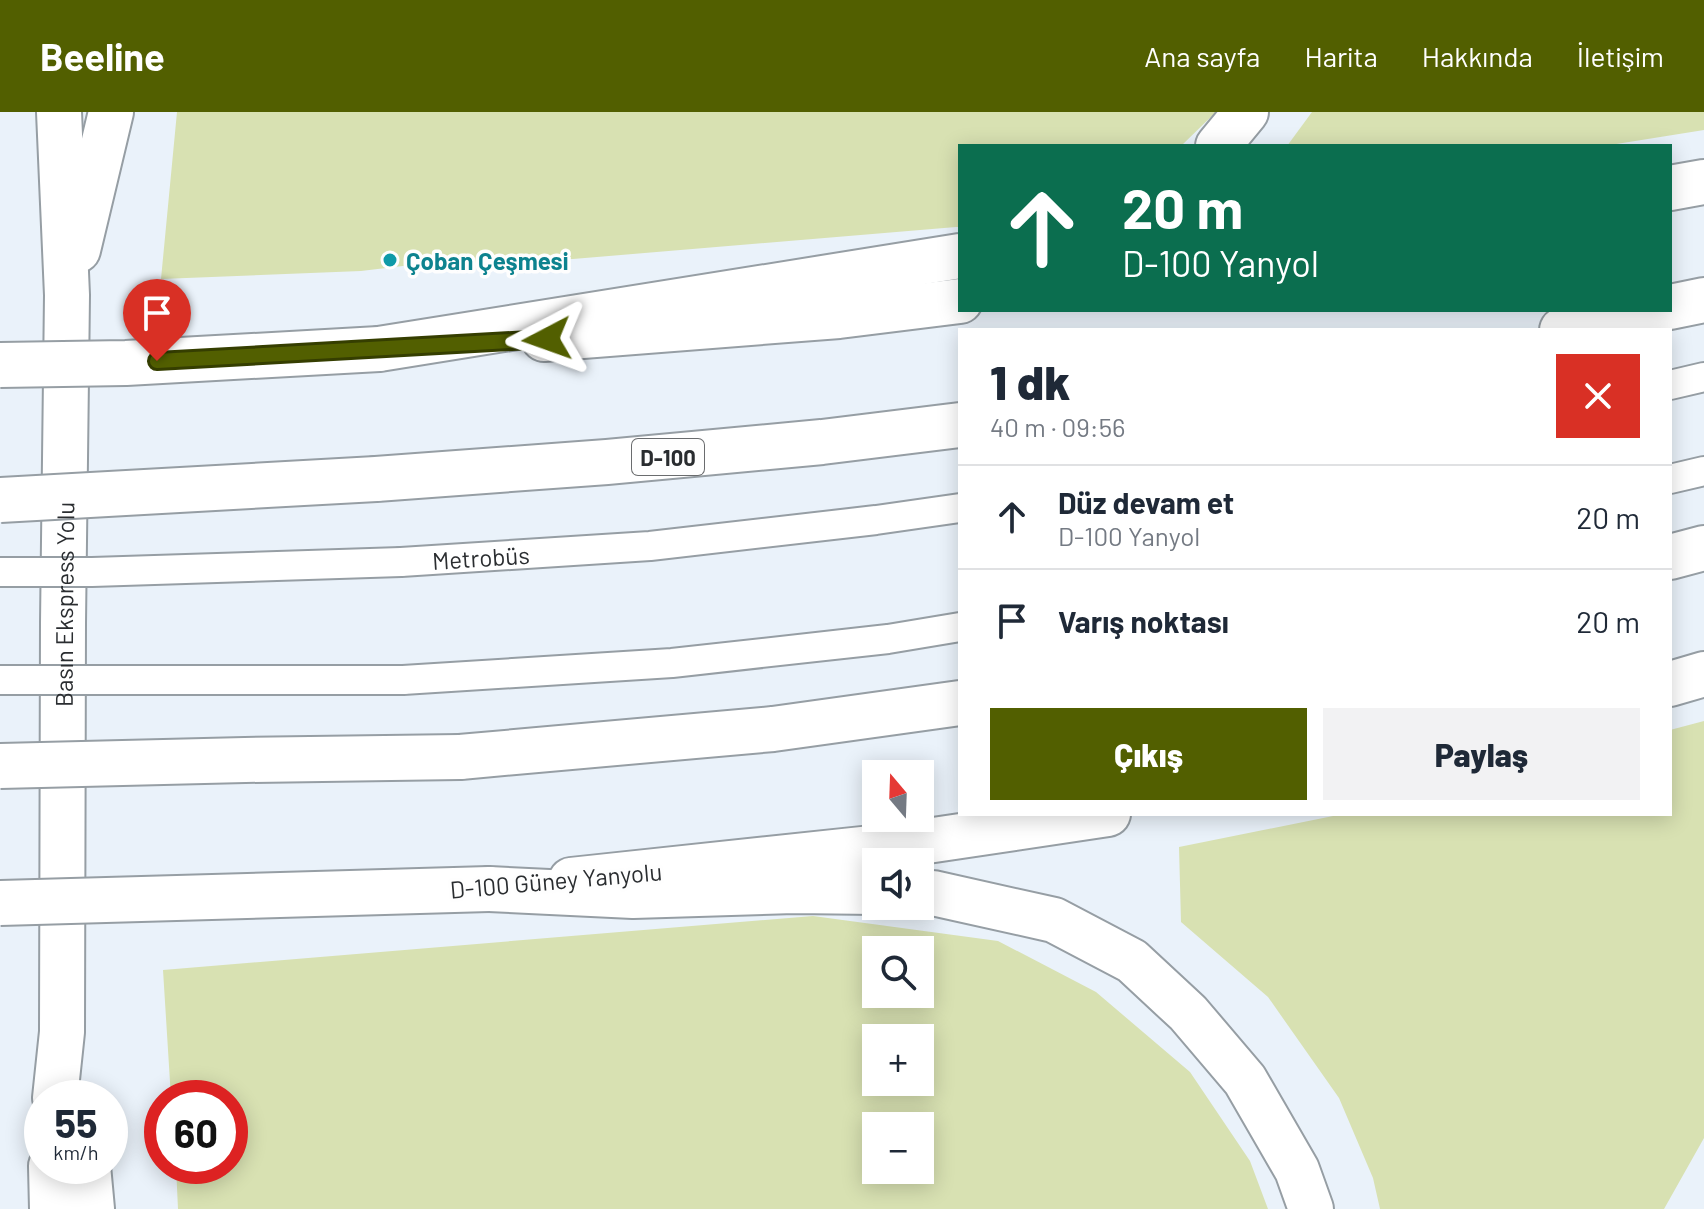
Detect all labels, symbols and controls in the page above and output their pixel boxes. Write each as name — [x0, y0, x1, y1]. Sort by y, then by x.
text: Beeline — [40, 33, 165, 79]
text: Ana sayfa — [1144, 39, 1260, 73]
text: Harita — [1304, 39, 1378, 73]
text: Hakkında — [1422, 39, 1533, 73]
text: İletişim — [1577, 39, 1664, 73]
text: 20 m — [1122, 173, 1243, 240]
icon: ahead — [990, 176, 1094, 280]
text: D-100 Yanyol — [1122, 241, 1319, 284]
place label: Çoban Çeşmesi — [406, 246, 568, 275]
marker: Çoban Çeşmesi — [381, 251, 399, 269]
pin — [123, 279, 191, 361]
icon: arrive — [135, 291, 179, 335]
position arrow — [505, 297, 589, 381]
text: 1 dk — [990, 352, 1070, 410]
button: close — [1556, 354, 1640, 438]
text: 40 m · 09:56 — [990, 411, 1125, 442]
road number: D-100 — [632, 439, 704, 475]
text: Düz devam et — [1058, 484, 1234, 520]
icon: ahead — [990, 495, 1034, 539]
text: 20 m — [1576, 499, 1640, 535]
street label: Basın Ekspress Yolu — [48, 502, 79, 707]
text: D-100 Yanyol — [1058, 520, 1200, 551]
street label: Metrobüs — [431, 539, 531, 574]
icon: arrive — [990, 599, 1034, 643]
text: Varış noktası — [1058, 603, 1229, 639]
text: 20 m — [1576, 603, 1640, 639]
button: Çıkış — [990, 708, 1307, 800]
button: Paylaş — [1323, 708, 1640, 800]
north arrow — [862, 760, 934, 832]
map controls — [862, 760, 934, 1184]
button: sound — [862, 848, 934, 920]
street label: D-100 Güney Yanyolu — [449, 856, 663, 904]
button: search — [862, 936, 934, 1008]
button: + — [862, 1024, 934, 1096]
speed limit sign: 60 — [144, 1080, 248, 1184]
text: 55 — [54, 1098, 98, 1146]
button: − — [862, 1112, 934, 1184]
text: km/h — [53, 1140, 99, 1164]

